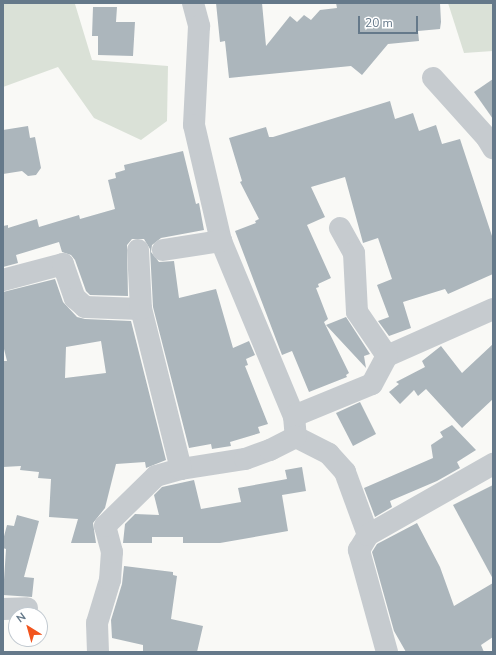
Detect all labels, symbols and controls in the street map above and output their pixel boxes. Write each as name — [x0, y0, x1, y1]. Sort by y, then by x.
scale bar — [360, 8, 420, 34]
text: 20 m — [365, 15, 393, 31]
north arrow — [8, 607, 48, 647]
text: N — [13, 609, 29, 626]

